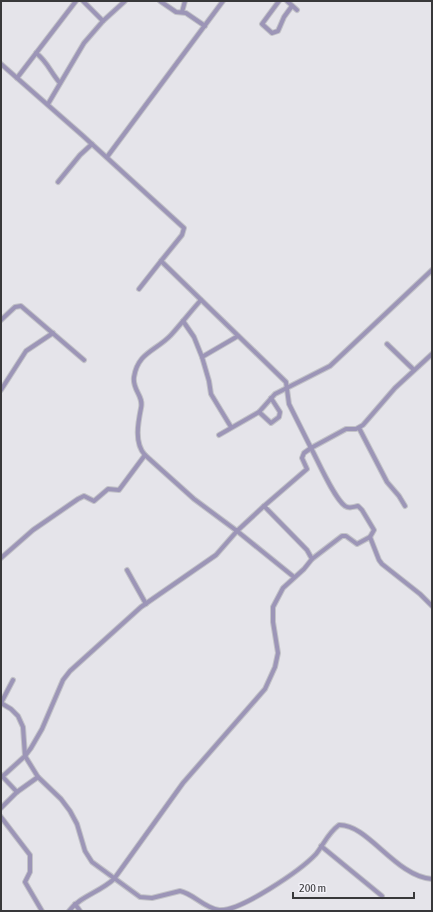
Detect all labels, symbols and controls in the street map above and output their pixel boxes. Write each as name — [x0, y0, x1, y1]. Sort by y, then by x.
scale bar — [293, 874, 414, 900]
text: 200 m — [299, 881, 326, 895]

